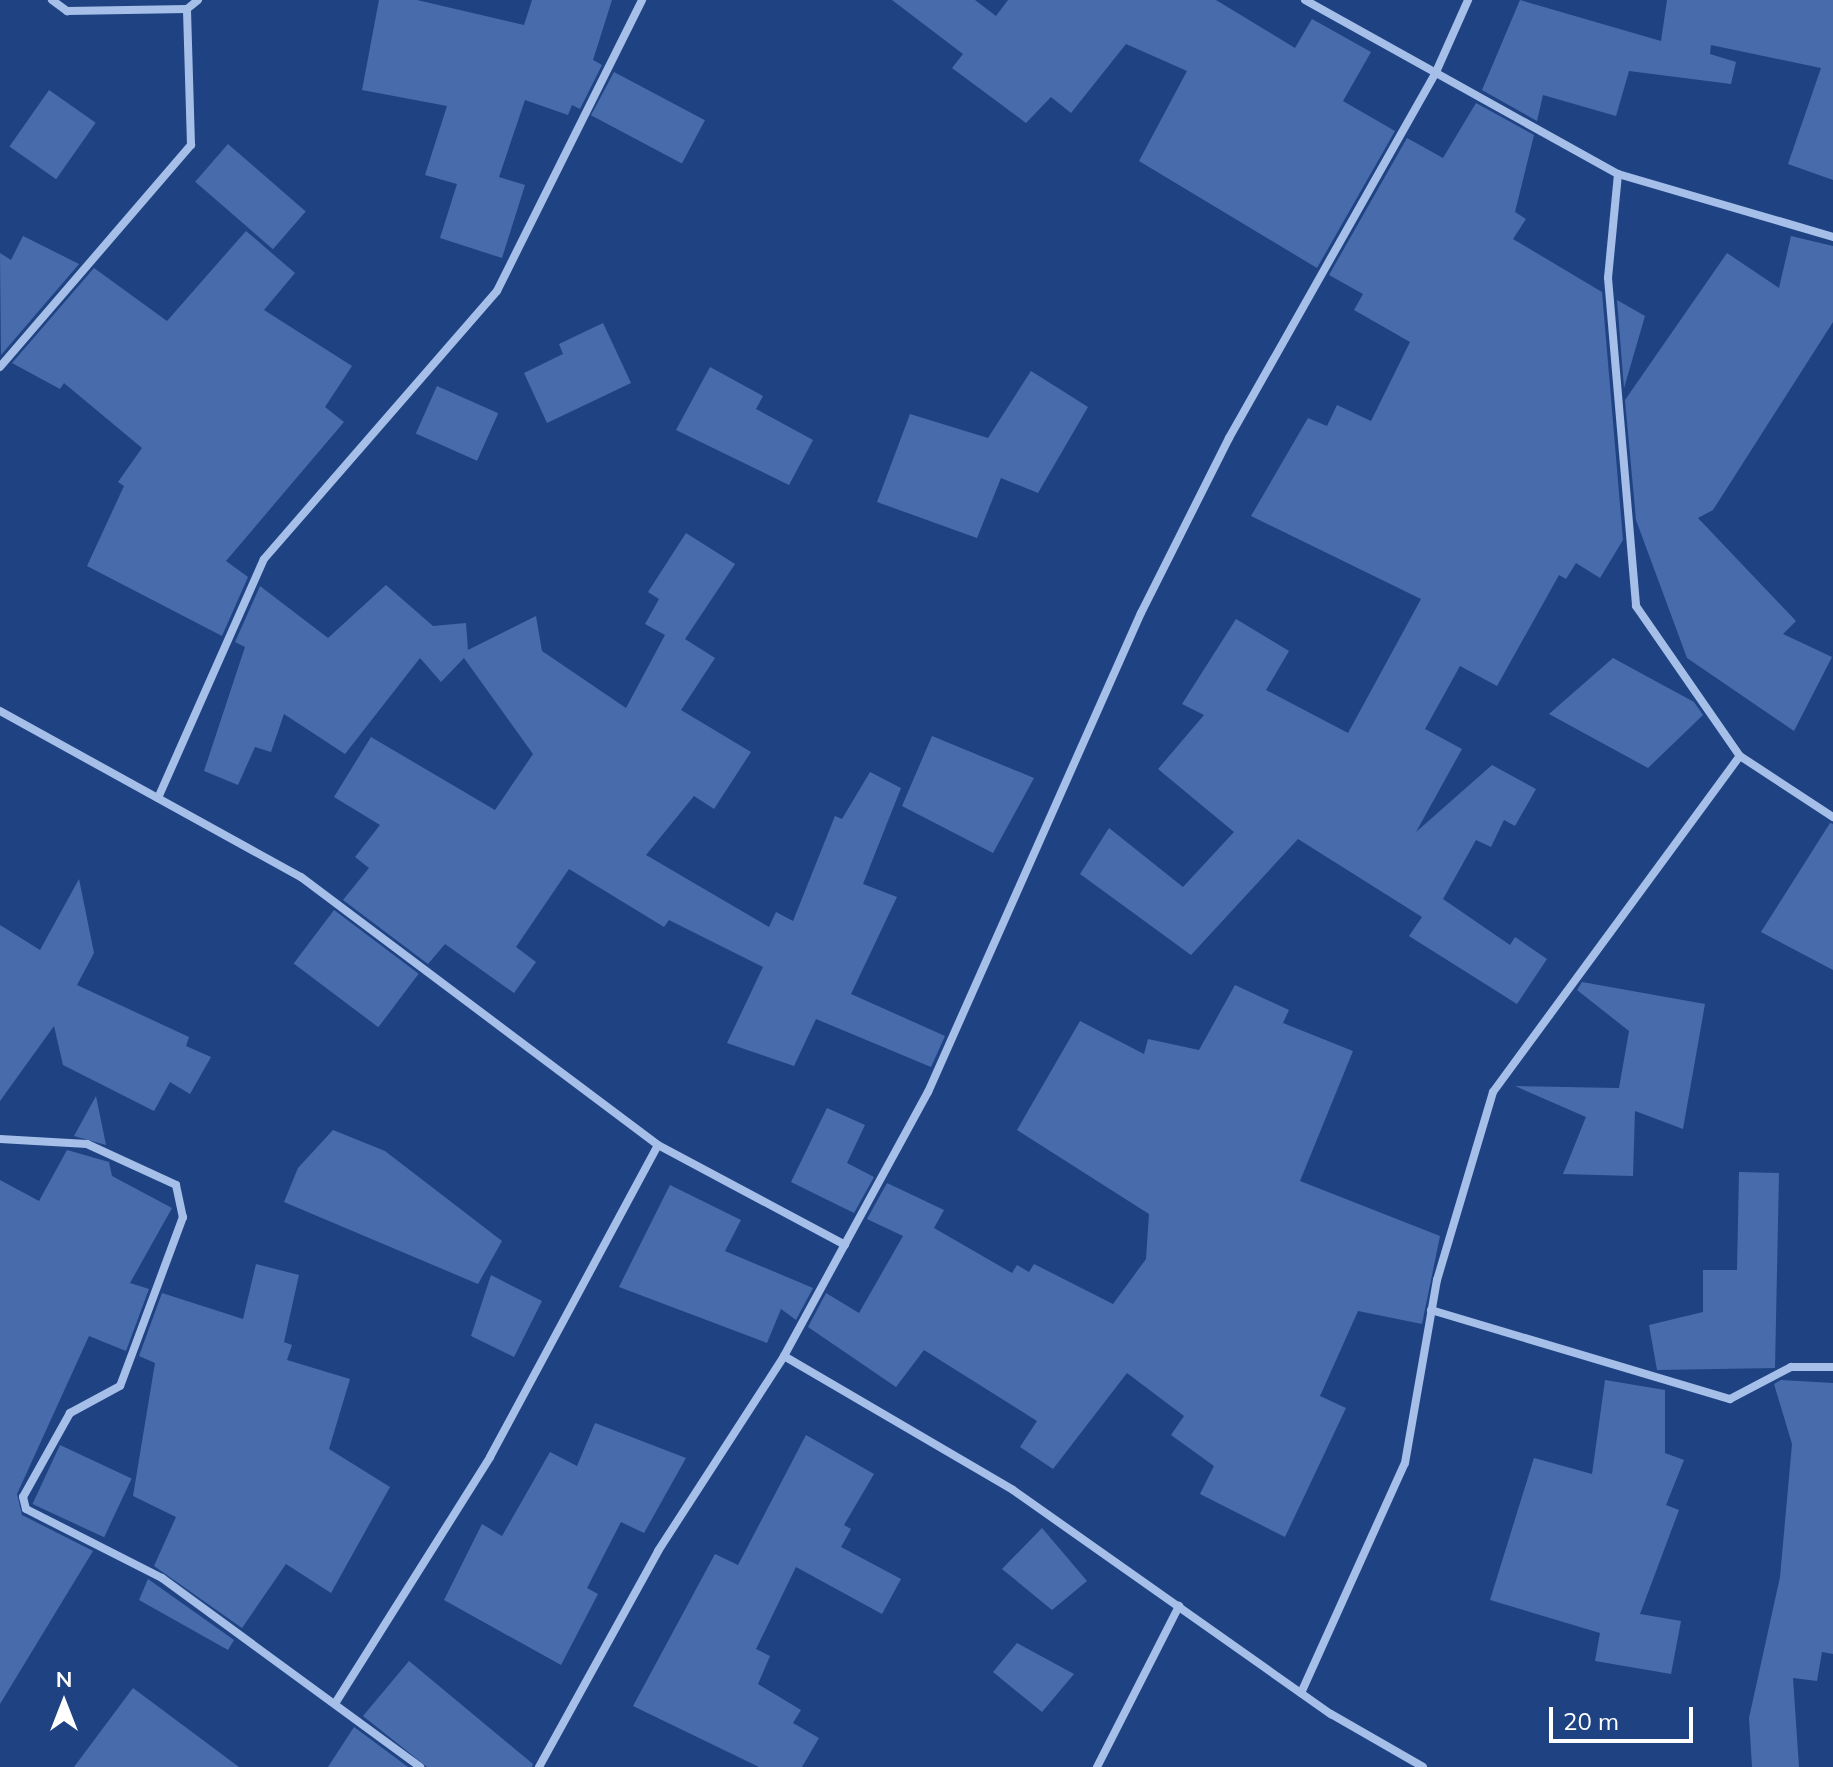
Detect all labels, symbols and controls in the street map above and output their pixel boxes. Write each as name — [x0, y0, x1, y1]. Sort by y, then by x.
north arrow — [24, 1663, 104, 1743]
text: N — [56, 1665, 72, 1693]
scale bar — [1553, 1691, 1697, 1741]
text: 20 m — [1563, 1706, 1619, 1736]

